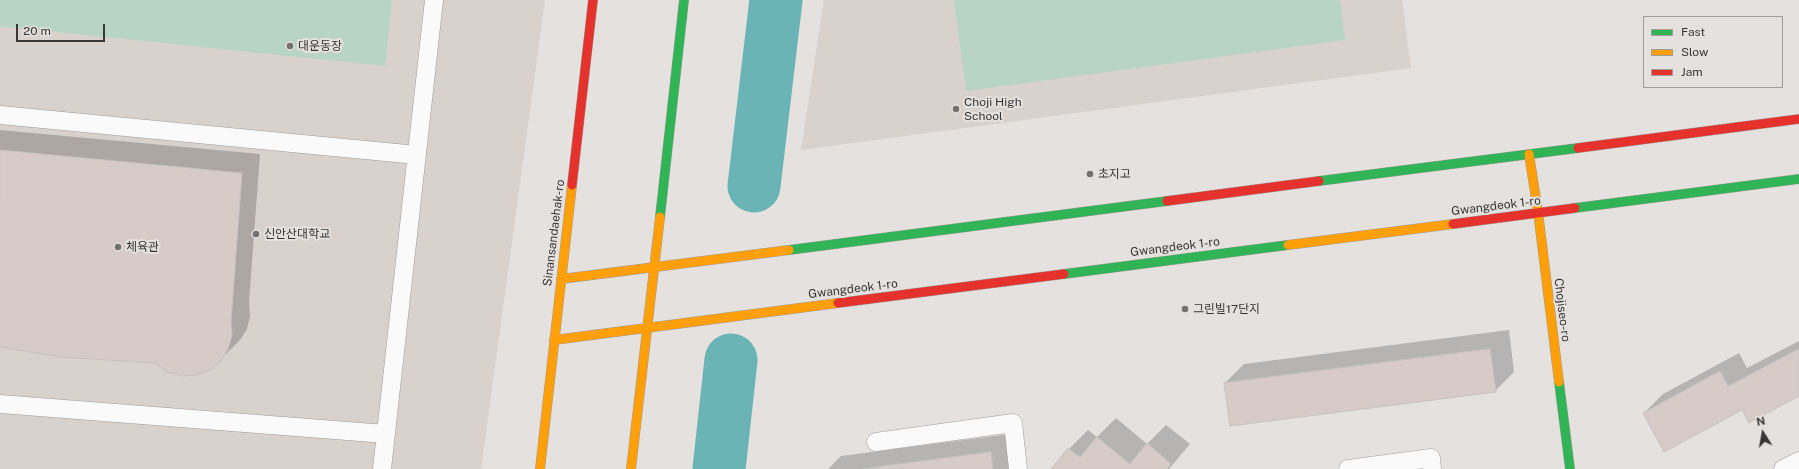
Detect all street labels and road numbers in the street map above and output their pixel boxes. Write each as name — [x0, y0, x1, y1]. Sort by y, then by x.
street label: Sinansandaehak-ro — [540, 179, 568, 287]
street label: Gwangdeok 1-ro — [1450, 193, 1542, 219]
street label: Gwangdeok 1-ro — [1129, 234, 1221, 260]
street label: Gwangdeok 1-ro — [807, 276, 899, 302]
street label: Chojiseo-ro — [1551, 277, 1573, 343]

